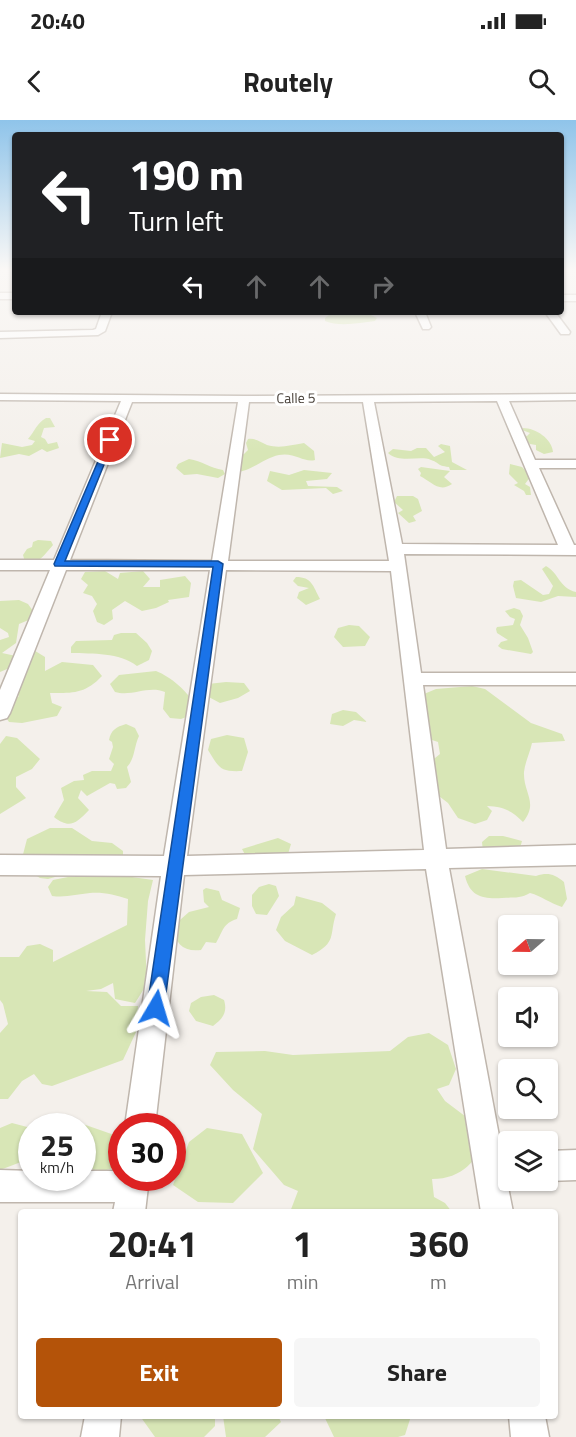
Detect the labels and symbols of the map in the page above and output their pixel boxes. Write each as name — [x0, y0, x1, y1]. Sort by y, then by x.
street label: Calle 5 — [276, 387, 316, 408]
pin — [84, 414, 135, 465]
north arrow — [498, 915, 558, 975]
position arrow — [124, 976, 188, 1040]
speed limit sign: 30 — [108, 1113, 186, 1191]

